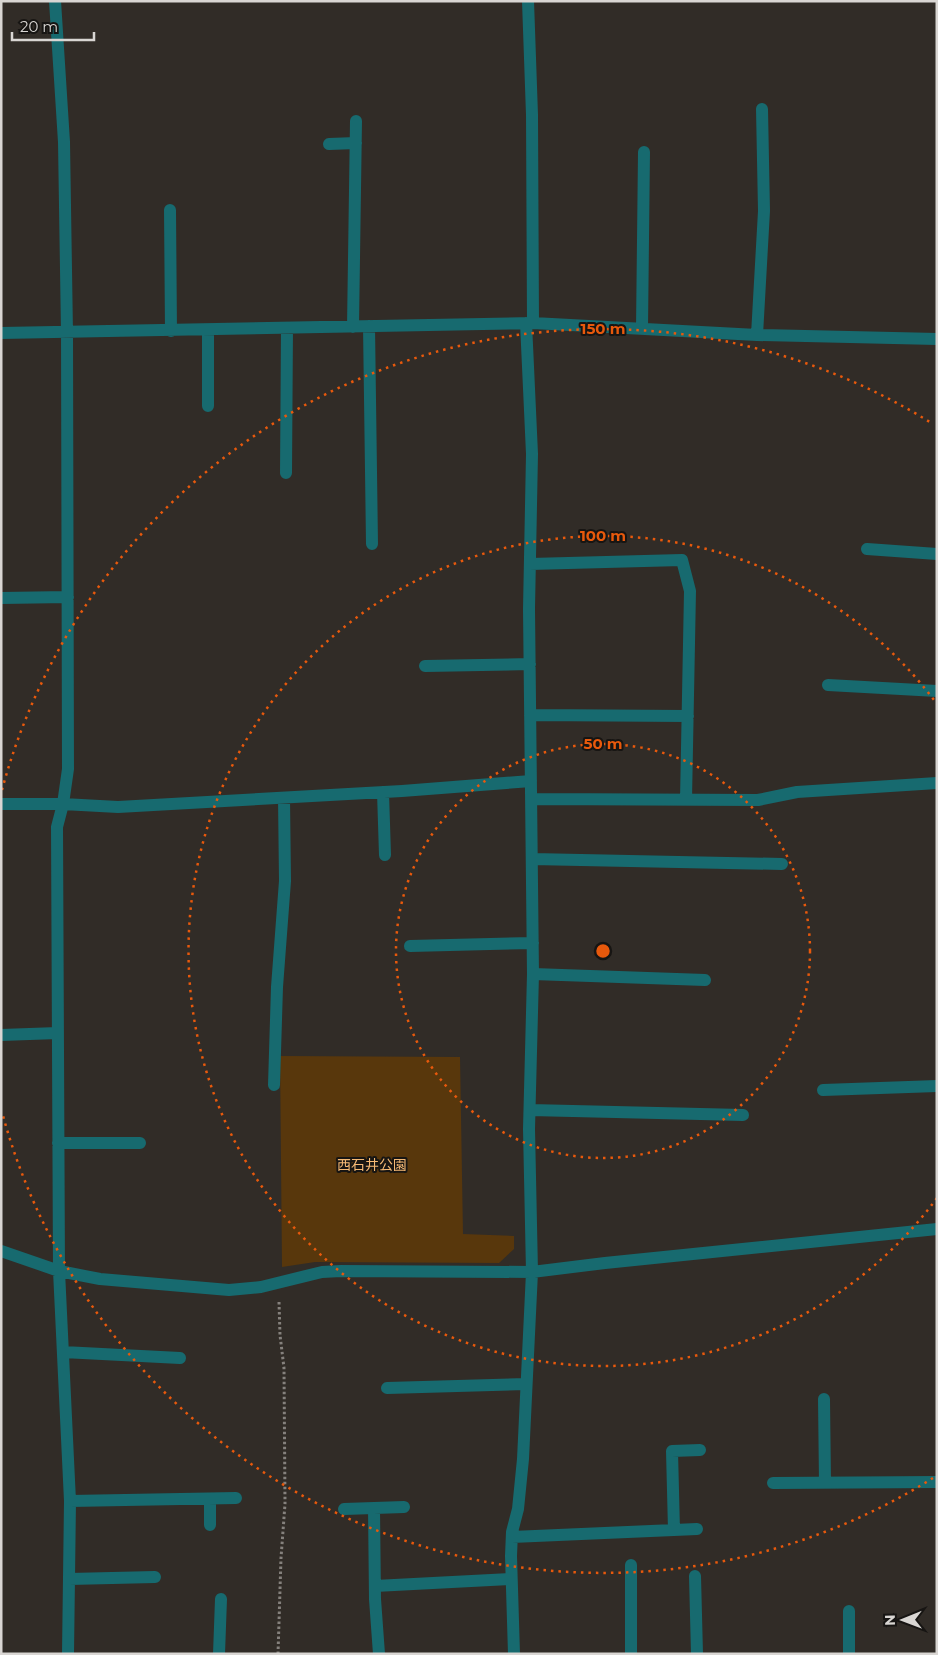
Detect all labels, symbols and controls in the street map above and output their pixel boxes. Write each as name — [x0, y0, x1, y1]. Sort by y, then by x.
scale bar — [12, 10, 95, 42]
text: 20 m — [20, 17, 58, 36]
text: 150 m — [581, 319, 625, 338]
text: 100 m — [580, 526, 626, 545]
text: 50 m — [583, 734, 623, 753]
centre of rings — [594, 942, 612, 960]
park label: 西石井公園 — [337, 1156, 407, 1174]
north arrow — [878, 1595, 928, 1645]
text: N — [881, 1614, 899, 1626]

